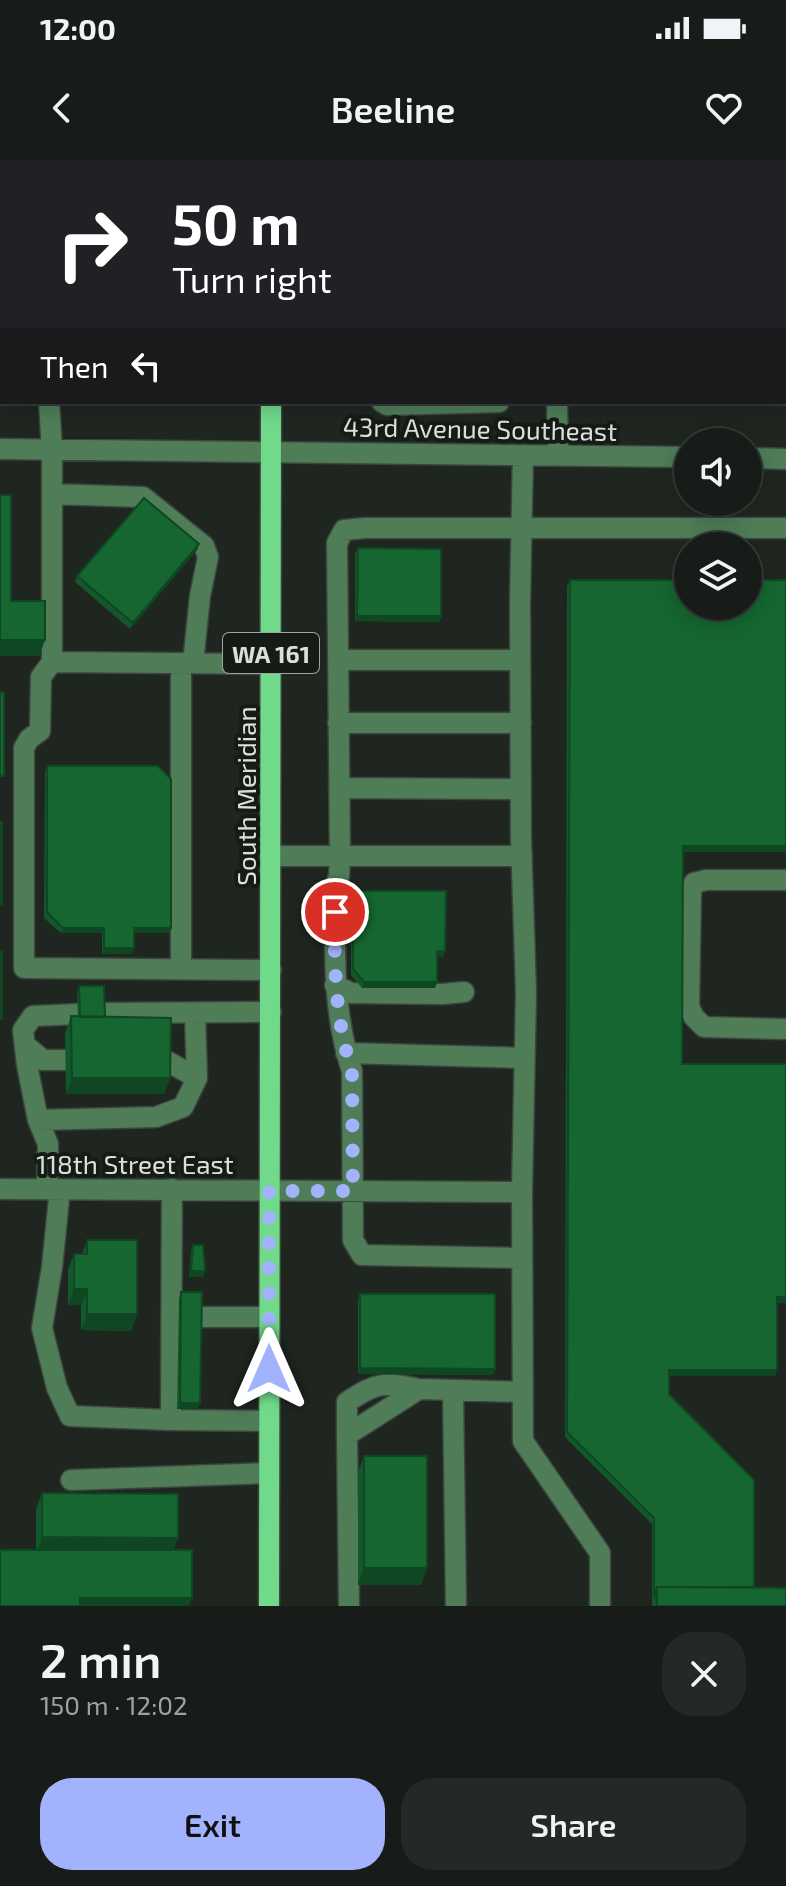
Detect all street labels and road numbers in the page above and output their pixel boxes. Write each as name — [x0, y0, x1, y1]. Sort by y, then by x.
street label: 43rd Avenue Southeast — [343, 410, 617, 446]
road number: WA 161 — [223, 633, 319, 673]
street label: South Meridian — [230, 706, 261, 886]
street label: 118th Street East — [36, 1148, 234, 1179]

